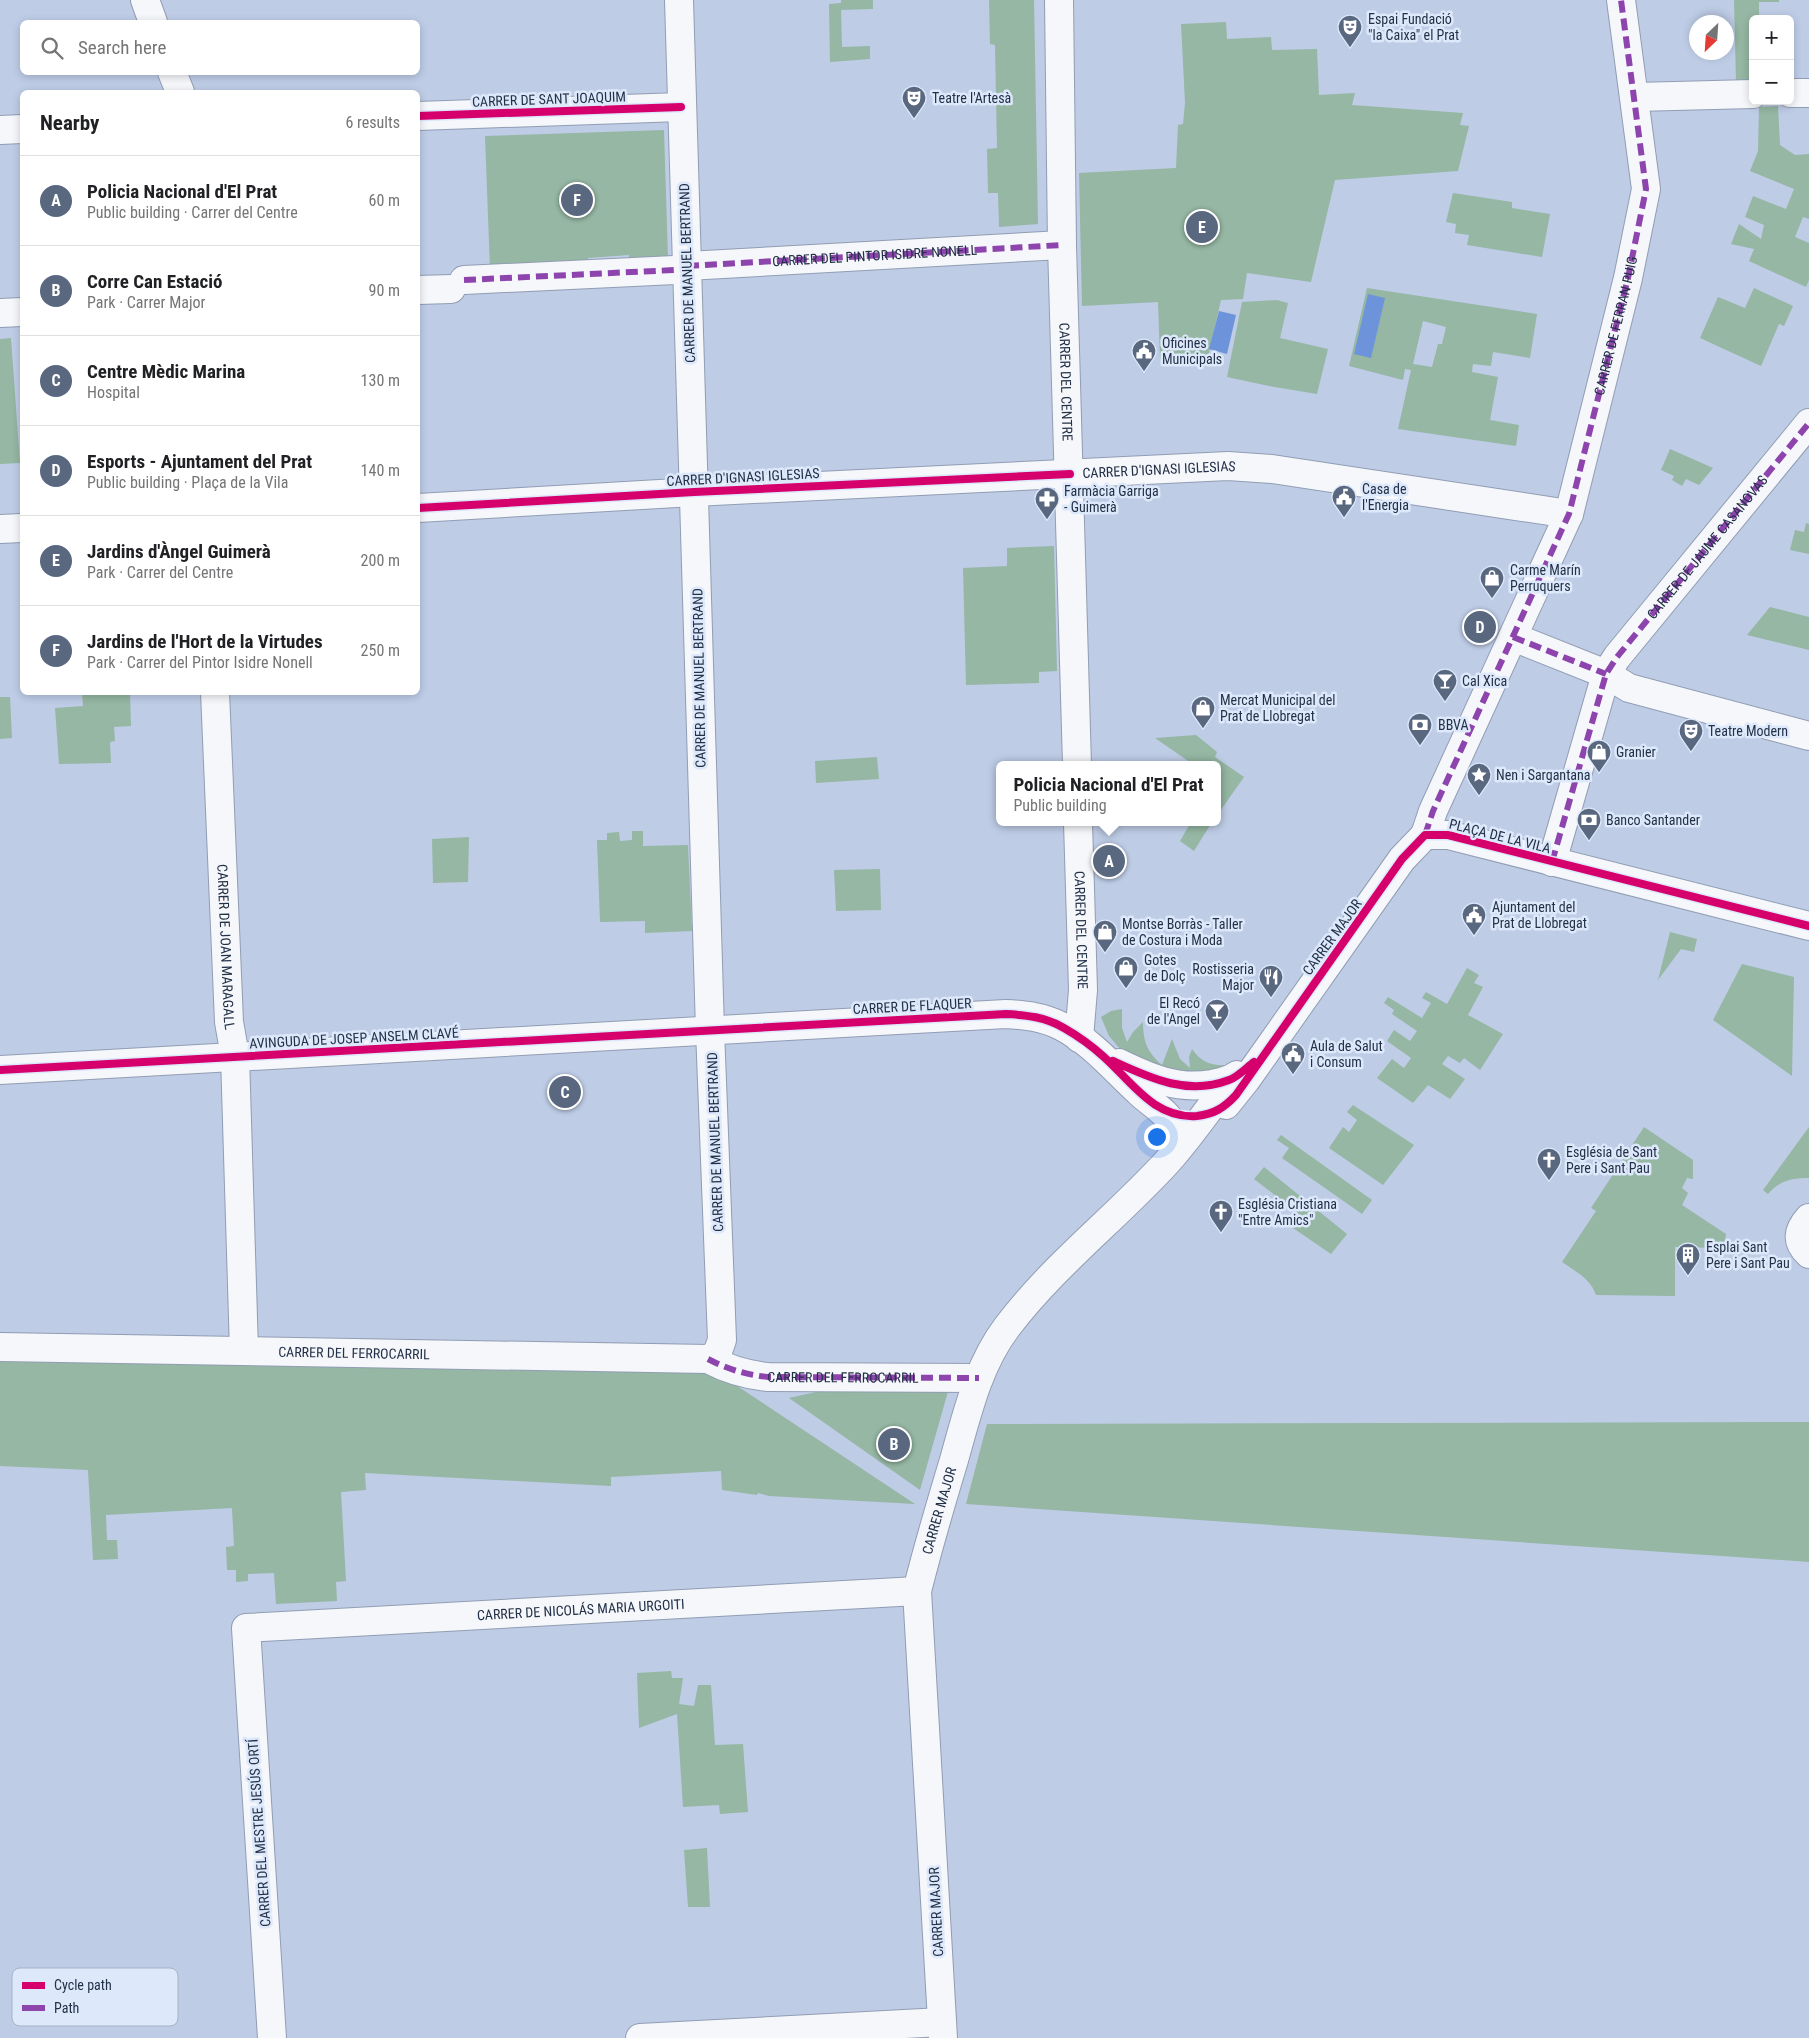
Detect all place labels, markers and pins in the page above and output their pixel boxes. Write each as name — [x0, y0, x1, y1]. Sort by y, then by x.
place label: Espai Fundació "la Caixa" el Prat — [1368, 11, 1459, 43]
theatre icon: Espai Fundació "la Caixa" el Prat — [1337, 14, 1363, 48]
theatre icon: Teatre l'Artesà — [901, 85, 927, 119]
place label: Teatre l'Artesà — [932, 90, 1011, 106]
pin: F — [561, 181, 593, 219]
pin: E — [1186, 208, 1218, 246]
place label: Oficines Municipals — [1162, 335, 1222, 367]
public building icon: Oficines Municipals — [1131, 338, 1157, 372]
place label: Casa de l'Energia — [1362, 481, 1409, 513]
place label: Farmàcia Garriga - Guimerà — [1064, 483, 1159, 515]
public building icon: Casa de l'Energia — [1331, 484, 1357, 518]
pharmacy icon: Farmàcia Garriga - Guimerà — [1034, 486, 1060, 520]
place label: Carme Marín Perruquers — [1510, 562, 1581, 594]
shop icon: Carme Marín Perruquers — [1479, 565, 1505, 599]
pin: D — [1464, 608, 1496, 646]
bar icon: Cal Xica — [1432, 668, 1458, 702]
place label: Cal Xica — [1462, 673, 1507, 689]
place label: Mercat Municipal del Prat de Llobregat — [1220, 692, 1336, 724]
shop icon: Mercat Municipal del Prat de Llobregat — [1190, 695, 1216, 729]
bank icon: BBVA — [1407, 712, 1433, 746]
place label: BBVA — [1438, 717, 1469, 733]
theatre icon: Teatre Modern — [1678, 718, 1704, 752]
place label: Teatre Modern — [1708, 723, 1788, 739]
shop icon: Granier — [1586, 739, 1612, 773]
place label: Granier — [1616, 744, 1656, 760]
place icon: Nen i Sargantana — [1466, 762, 1492, 796]
place label: Nen i Sargantana — [1496, 767, 1591, 783]
bank icon: Banco Santander — [1576, 807, 1602, 841]
place label: Banco Santander — [1606, 812, 1700, 828]
pin: A — [1093, 842, 1125, 880]
place label: Ajuntament del Prat de Llobregat — [1492, 899, 1587, 931]
public building icon: Ajuntament del Prat de Llobregat — [1461, 902, 1487, 936]
place label: Montse Borràs - Taller de Costura i Moda — [1122, 916, 1243, 948]
shop icon: Montse Borràs - Taller de Costura i Moda — [1092, 919, 1118, 953]
place label: Gotes de Dolç — [1144, 952, 1185, 984]
shop icon: Gotes de Dolç — [1113, 955, 1139, 989]
place label: Rostisseria Major — [1192, 961, 1254, 993]
restaurant icon: Rostisseria Major — [1258, 964, 1284, 998]
place label: El Recó de l'Angel — [1147, 995, 1200, 1027]
bar icon: El Recó de l'Angel — [1204, 998, 1230, 1032]
place label: Aula de Salut i Consum — [1310, 1038, 1383, 1070]
public building icon: Aula de Salut i Consum — [1280, 1041, 1306, 1075]
pin: C — [549, 1073, 581, 1111]
place label: Església de Sant Pere i Sant Pau — [1566, 1144, 1657, 1176]
church icon: Església de Sant Pere i Sant Pau — [1536, 1147, 1562, 1181]
place label: Església Cristiana "Entre Amics" — [1238, 1196, 1337, 1228]
church icon: Església Cristiana "Entre Amics" — [1208, 1199, 1234, 1233]
place label: Esplai Sant Pere i Sant Pau — [1706, 1239, 1790, 1271]
building icon: Esplai Sant Pere i Sant Pau — [1675, 1242, 1701, 1276]
pin: B — [878, 1425, 910, 1463]

